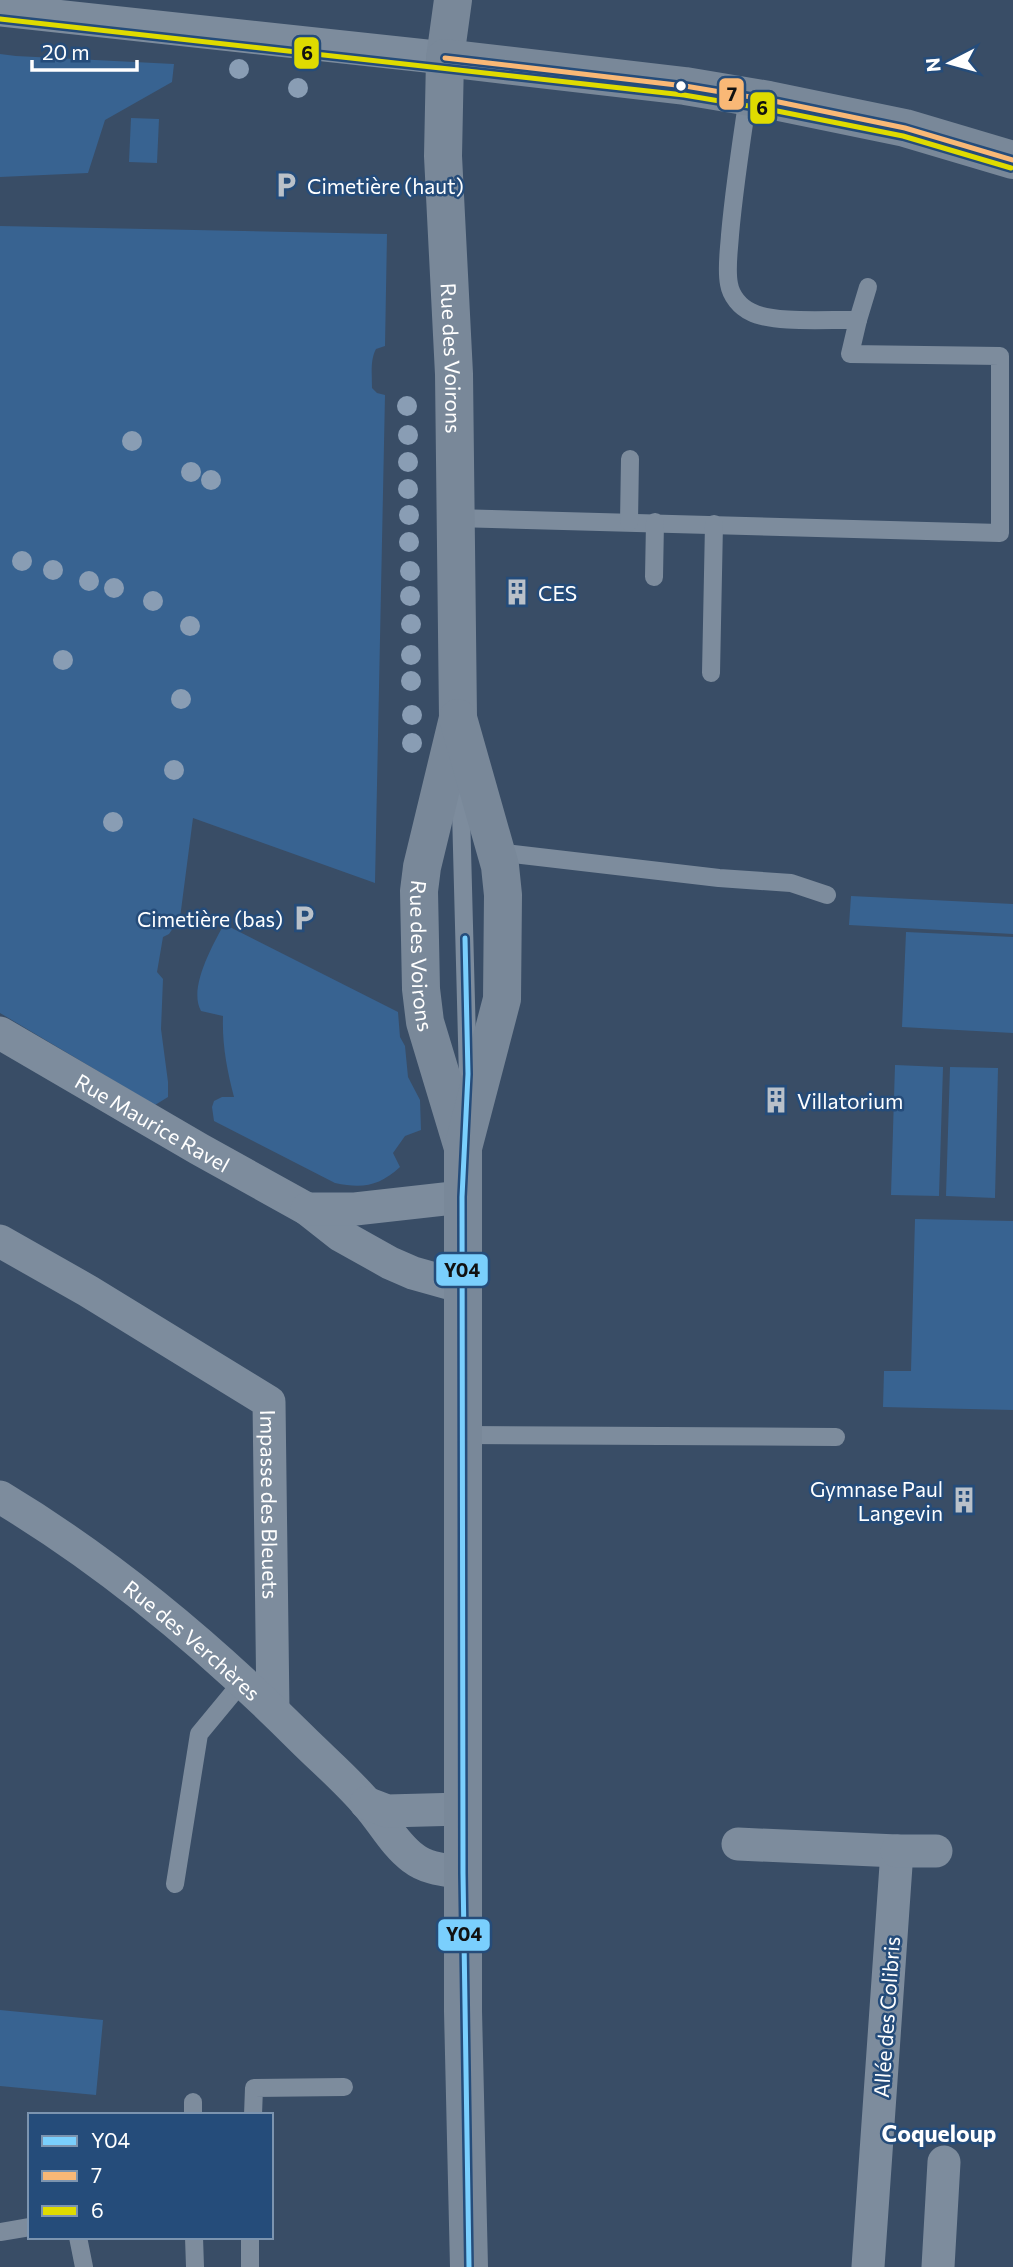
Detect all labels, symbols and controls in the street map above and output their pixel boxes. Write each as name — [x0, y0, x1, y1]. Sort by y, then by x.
scale bar — [32, 28, 136, 72]
north arrow — [915, 28, 985, 98]
line badge: 6 — [293, 36, 320, 70]
text: 20 m — [42, 39, 90, 64]
text: 6 — [301, 41, 313, 64]
text: N — [920, 57, 945, 73]
line badge: 7 — [718, 77, 745, 111]
unlabelled marker — [674, 79, 688, 93]
text: 7 — [727, 82, 737, 105]
line badge: 6 — [749, 91, 776, 125]
text: 6 — [756, 96, 768, 119]
parking icon: Cimetière (haut) — [271, 170, 301, 200]
place label: Cimetière (haut) — [307, 173, 464, 198]
street label: Rue des Voirons — [437, 282, 467, 434]
building icon: CES — [502, 577, 532, 607]
place label: CES — [538, 580, 577, 605]
street label: Rue des Voirons — [406, 879, 439, 1034]
parking icon: Cimetière (bas) — [289, 903, 319, 933]
place label: Cimetière (bas) — [137, 906, 283, 931]
street label: Rue Maurice Ravel — [71, 1067, 235, 1176]
building icon: Villatorium — [761, 1085, 791, 1115]
place label: Villatorium — [797, 1088, 903, 1113]
line badge: Y04 — [435, 1253, 489, 1287]
text: Y04 — [444, 1258, 480, 1281]
street label: Impasse des Bleuets — [257, 1410, 284, 1599]
place label: Gymnase Paul Langevin — [810, 1476, 943, 1525]
building icon: Gymnase Paul Langevin — [949, 1485, 979, 1515]
street label: Rue des Verchères — [119, 1574, 266, 1705]
line badge: Y04 — [437, 1918, 491, 1952]
text: Y04 — [446, 1922, 482, 1945]
street label: Allée des Colibris — [868, 1936, 904, 2098]
legend — [28, 2113, 273, 2239]
district label: Coqueloup — [882, 2119, 996, 2147]
text: Y04 — [91, 2127, 131, 2152]
text: 7 — [91, 2162, 102, 2187]
text: 6 — [91, 2197, 104, 2222]

